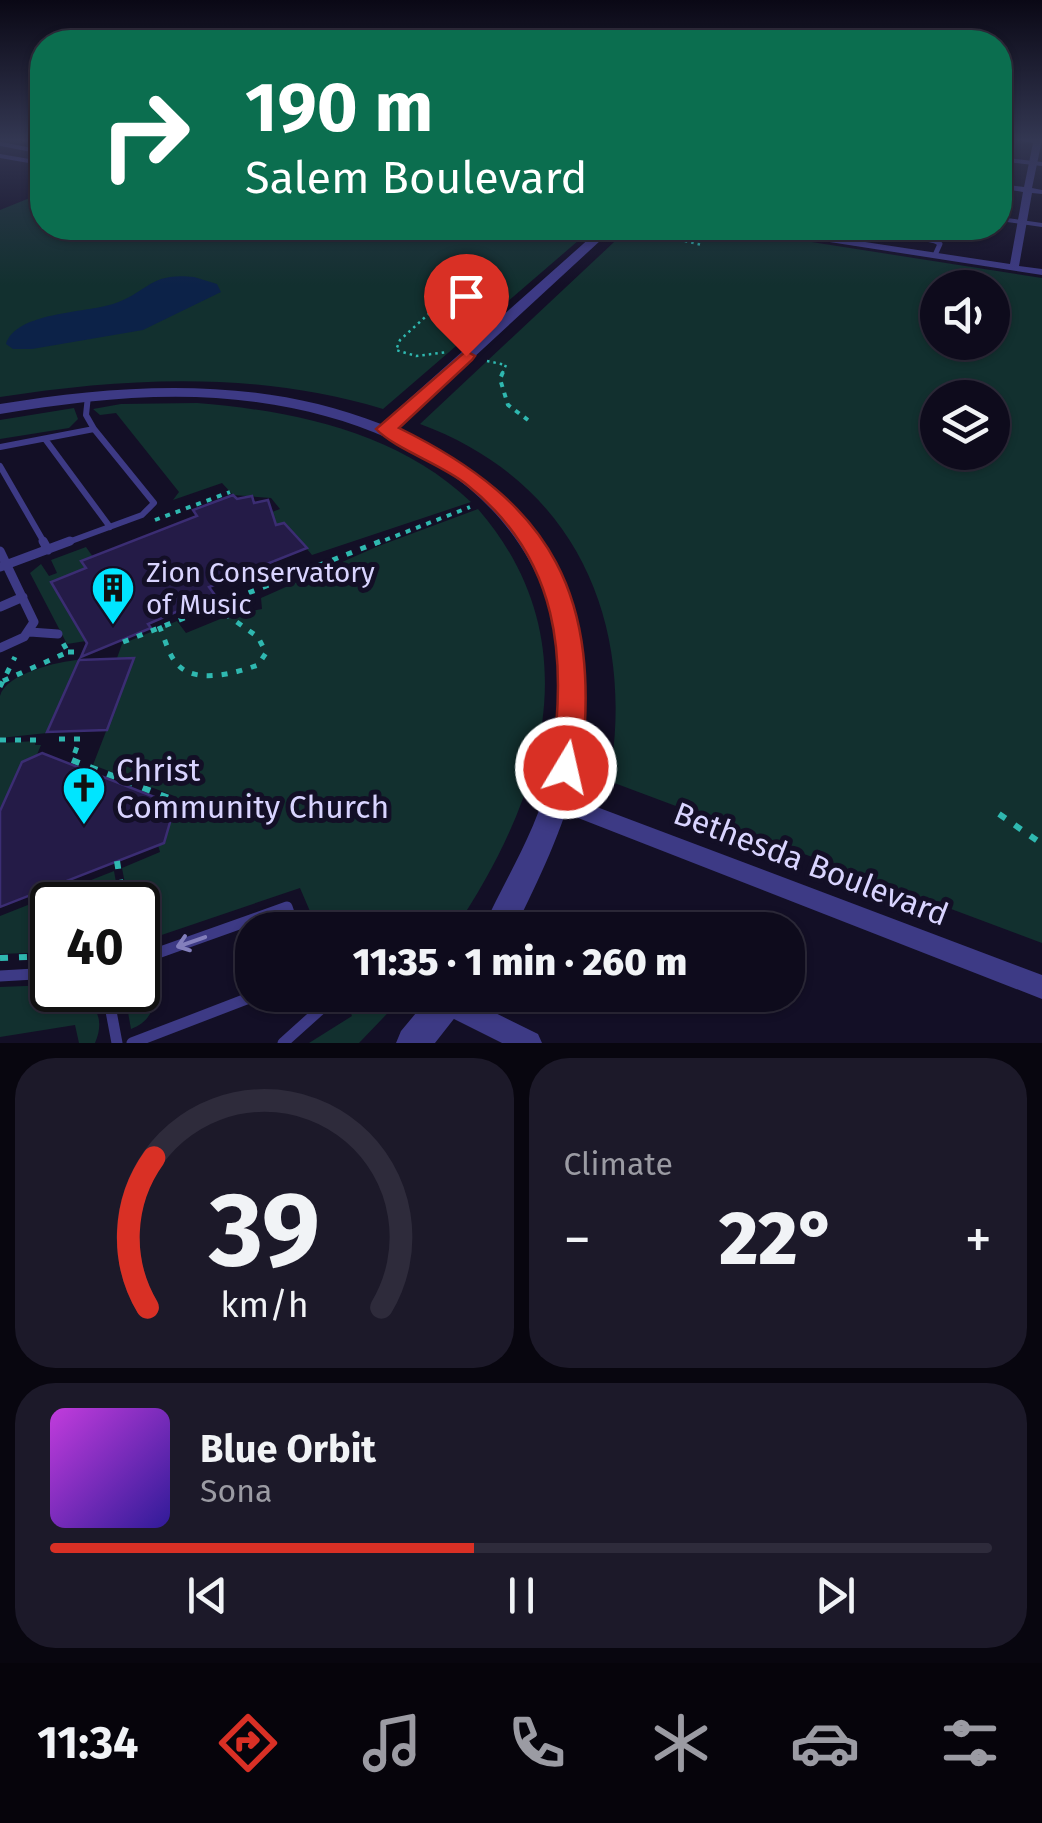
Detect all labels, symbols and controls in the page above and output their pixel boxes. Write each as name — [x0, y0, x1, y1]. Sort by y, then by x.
text: 190 m — [245, 66, 433, 150]
icon: right — [80, 70, 210, 200]
text: Salem Boulevard — [245, 151, 588, 205]
pin — [424, 254, 509, 357]
icon: arrive — [439, 269, 494, 324]
map controls — [920, 270, 1010, 470]
button: sound — [920, 270, 1010, 360]
button: layers — [920, 380, 1010, 470]
place label: Zion Conservatory of Music — [146, 556, 375, 621]
building icon: Zion Conservatory of Music — [90, 565, 136, 626]
position arrow — [514, 716, 618, 820]
place label: Christ Community Church — [116, 751, 389, 826]
church icon: Christ Community Church — [61, 765, 107, 826]
street label: Bethesda Boulevard — [668, 794, 954, 934]
speed limit sign: 40 — [30, 882, 160, 1012]
one-way arrow — [176, 935, 208, 953]
text: 11:35 · 1 min · 260 m — [353, 939, 687, 985]
text: Climate — [564, 1145, 673, 1183]
text: 39 — [208, 1168, 320, 1293]
text: 22° — [719, 1194, 837, 1284]
text: − — [564, 1207, 591, 1273]
text: + — [965, 1207, 992, 1273]
text: km/h — [220, 1284, 308, 1326]
text: Blue Orbit — [200, 1426, 376, 1472]
text: Sona — [200, 1472, 272, 1510]
icon: previous — [180, 1568, 235, 1623]
icon: pause — [494, 1568, 549, 1623]
icon: next — [808, 1568, 863, 1623]
icon: directions — [213, 1708, 283, 1778]
icon: music — [357, 1708, 427, 1778]
icon: phone — [502, 1708, 572, 1778]
icon: climate — [646, 1708, 716, 1778]
icon: car — [790, 1708, 860, 1778]
icon: filters — [935, 1708, 1005, 1778]
text: 11:34 — [37, 1716, 138, 1770]

